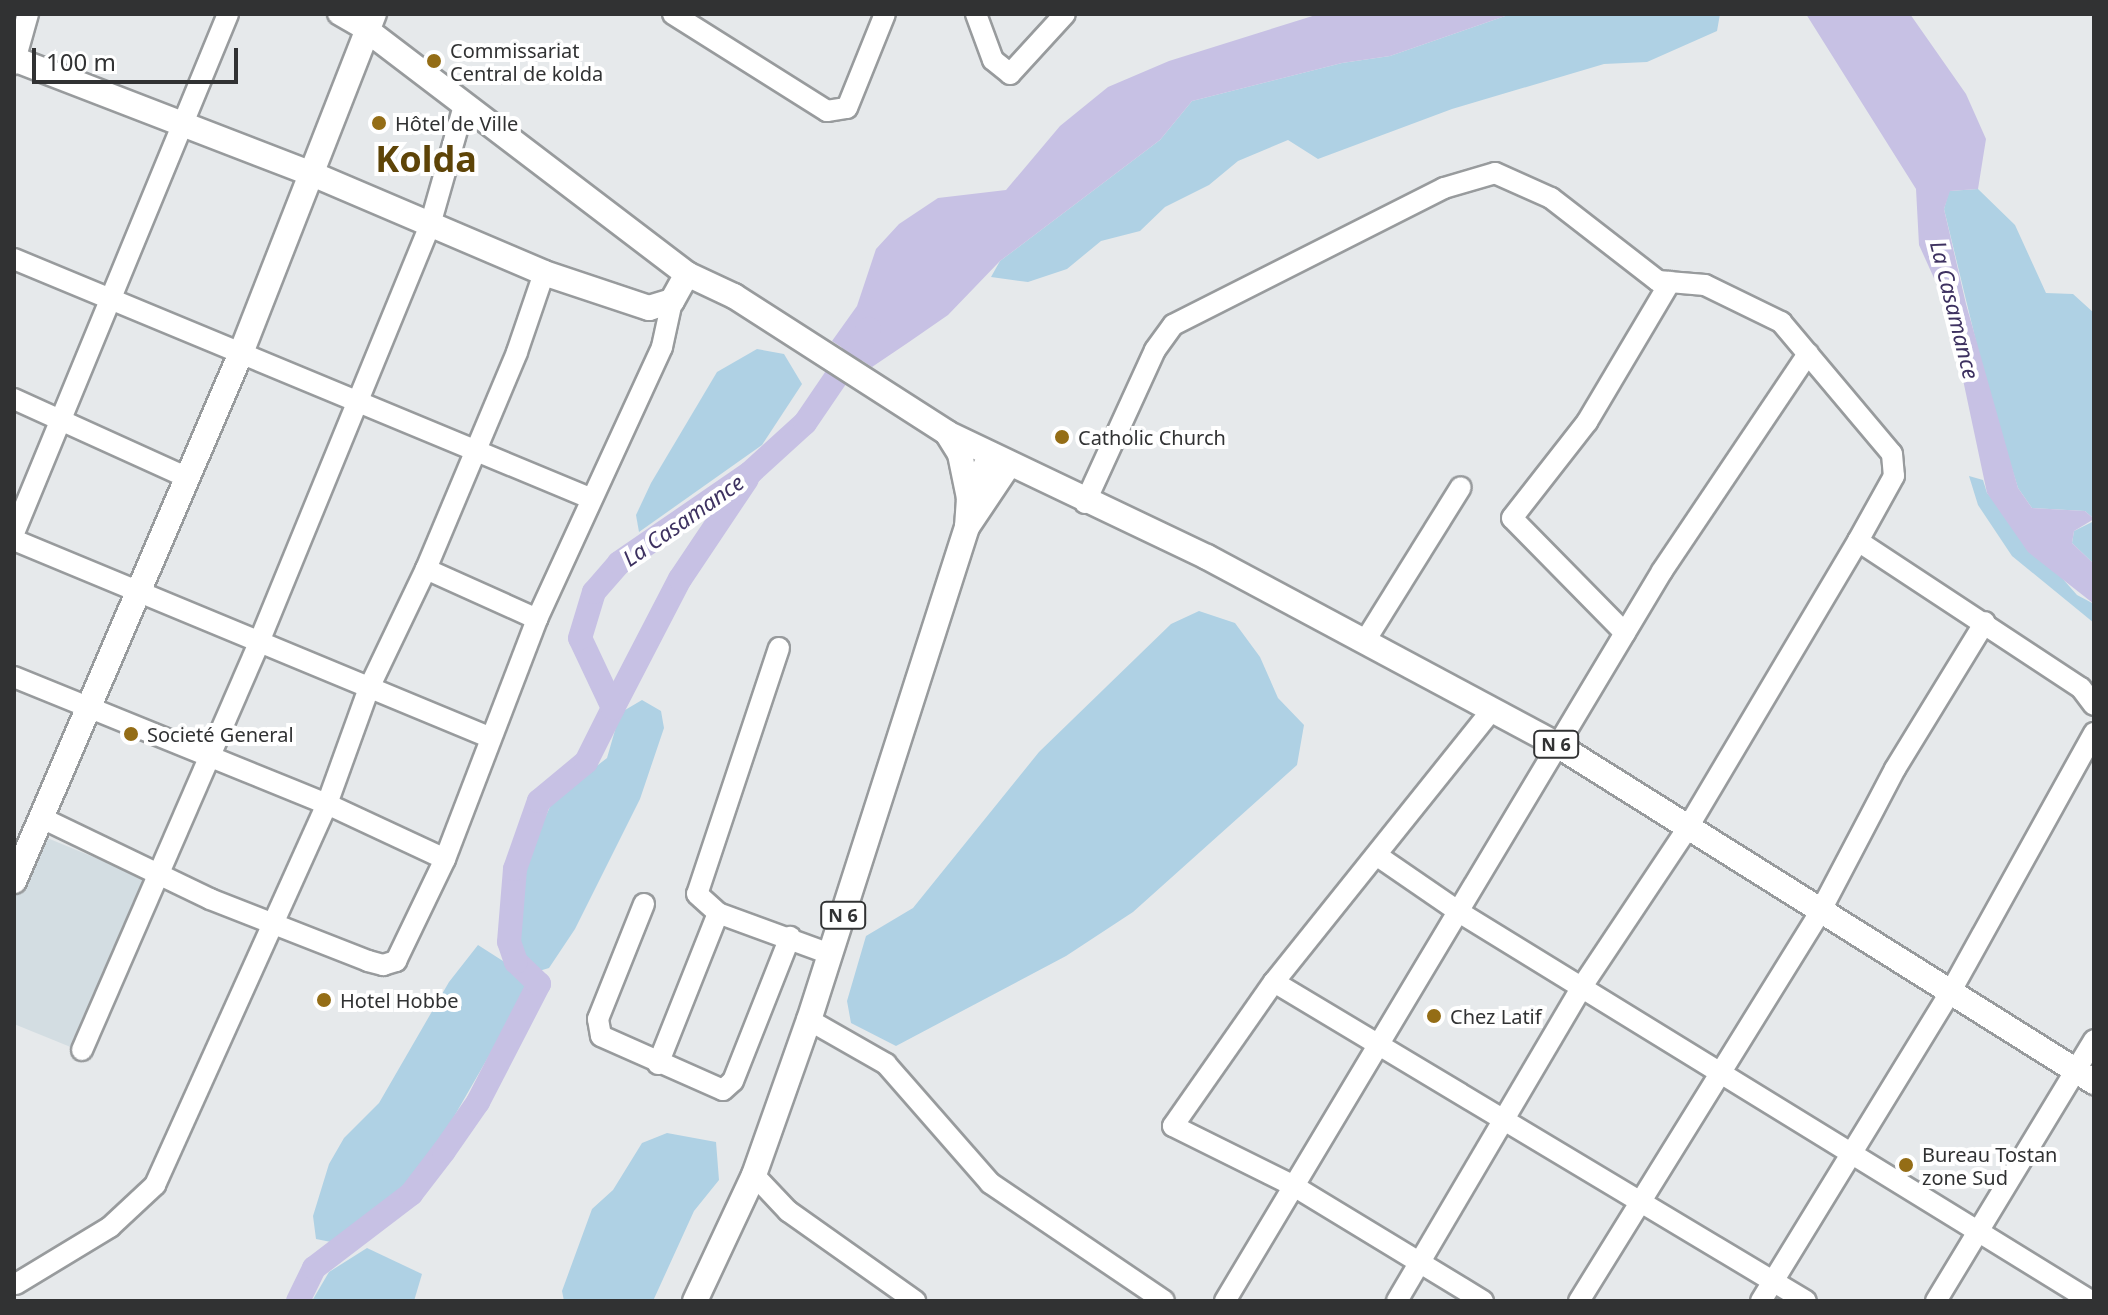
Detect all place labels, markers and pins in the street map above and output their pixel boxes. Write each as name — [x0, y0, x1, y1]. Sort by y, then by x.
place label: Commissariat Central de kolda — [450, 38, 603, 85]
marker: Commissariat Central de kolda — [425, 52, 443, 70]
place label: Hôtel de Ville — [395, 111, 518, 135]
marker: Hôtel de Ville — [370, 114, 388, 132]
place label: Catholic Church — [1078, 425, 1226, 449]
marker: Catholic Church — [1053, 428, 1071, 446]
place label: Societé General — [147, 722, 294, 746]
marker: Societé General — [122, 725, 140, 743]
place label: Hotel Hobbe — [340, 988, 459, 1012]
marker: Hotel Hobbe — [315, 991, 333, 1009]
place label: Chez Latif — [1450, 1004, 1542, 1028]
marker: Chez Latif — [1425, 1007, 1443, 1025]
place label: Bureau Tostan zone Sud — [1922, 1142, 2057, 1189]
marker: Bureau Tostan zone Sud — [1897, 1156, 1915, 1174]

